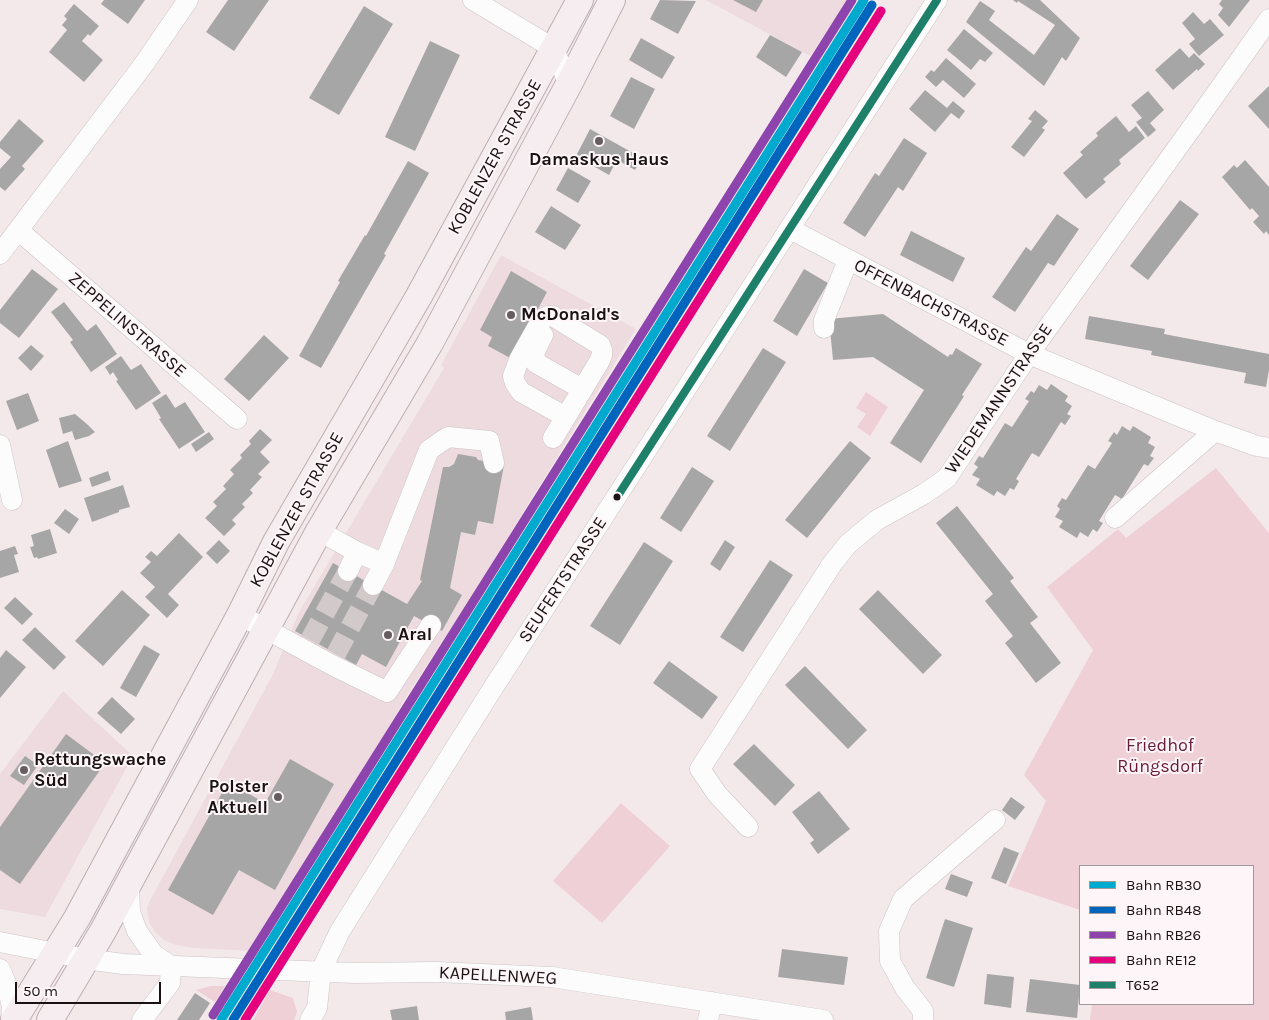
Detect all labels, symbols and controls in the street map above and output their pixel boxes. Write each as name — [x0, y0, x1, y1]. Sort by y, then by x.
street label: KOBLENZER STRASSE — [443, 76, 547, 238]
marker: Damaskus Haus — [593, 135, 605, 147]
place label: Damaskus Haus — [529, 149, 669, 171]
street label: OFFENBACHSTRASSE — [850, 255, 1012, 351]
street label: ZEPPELINSTRASSE — [63, 268, 191, 382]
place label: McDonald's — [521, 304, 620, 326]
marker: McDonald's — [505, 309, 517, 321]
street label: WIEDEMANNSTRASSE — [941, 320, 1057, 478]
street label: KOBLENZER STRASSE — [245, 429, 349, 591]
unlabelled marker — [612, 492, 622, 502]
street label: SEUFERTSTRASSE — [514, 513, 612, 647]
place label: Aral — [398, 624, 432, 646]
marker: Aral — [382, 629, 394, 641]
park label: Friedhof Rüngsdorf — [1117, 735, 1203, 778]
place label: Rettungswache Süd — [34, 749, 166, 792]
marker: Rettungswache Süd — [18, 764, 30, 776]
place label: Polster Aktuell — [207, 776, 268, 819]
marker: Polster Aktuell — [272, 791, 284, 803]
legend — [1079, 865, 1254, 1005]
text: Bahn RB30 — [1126, 876, 1202, 894]
text: Bahn RB48 — [1126, 901, 1201, 919]
text: Bahn RB26 — [1126, 926, 1201, 944]
text: Bahn RE12 — [1126, 951, 1197, 969]
street label: KAPELLENWEG — [438, 962, 558, 990]
scale bar — [18, 972, 164, 1004]
text: T652 — [1126, 976, 1159, 994]
text: 50 m — [23, 982, 58, 1000]

